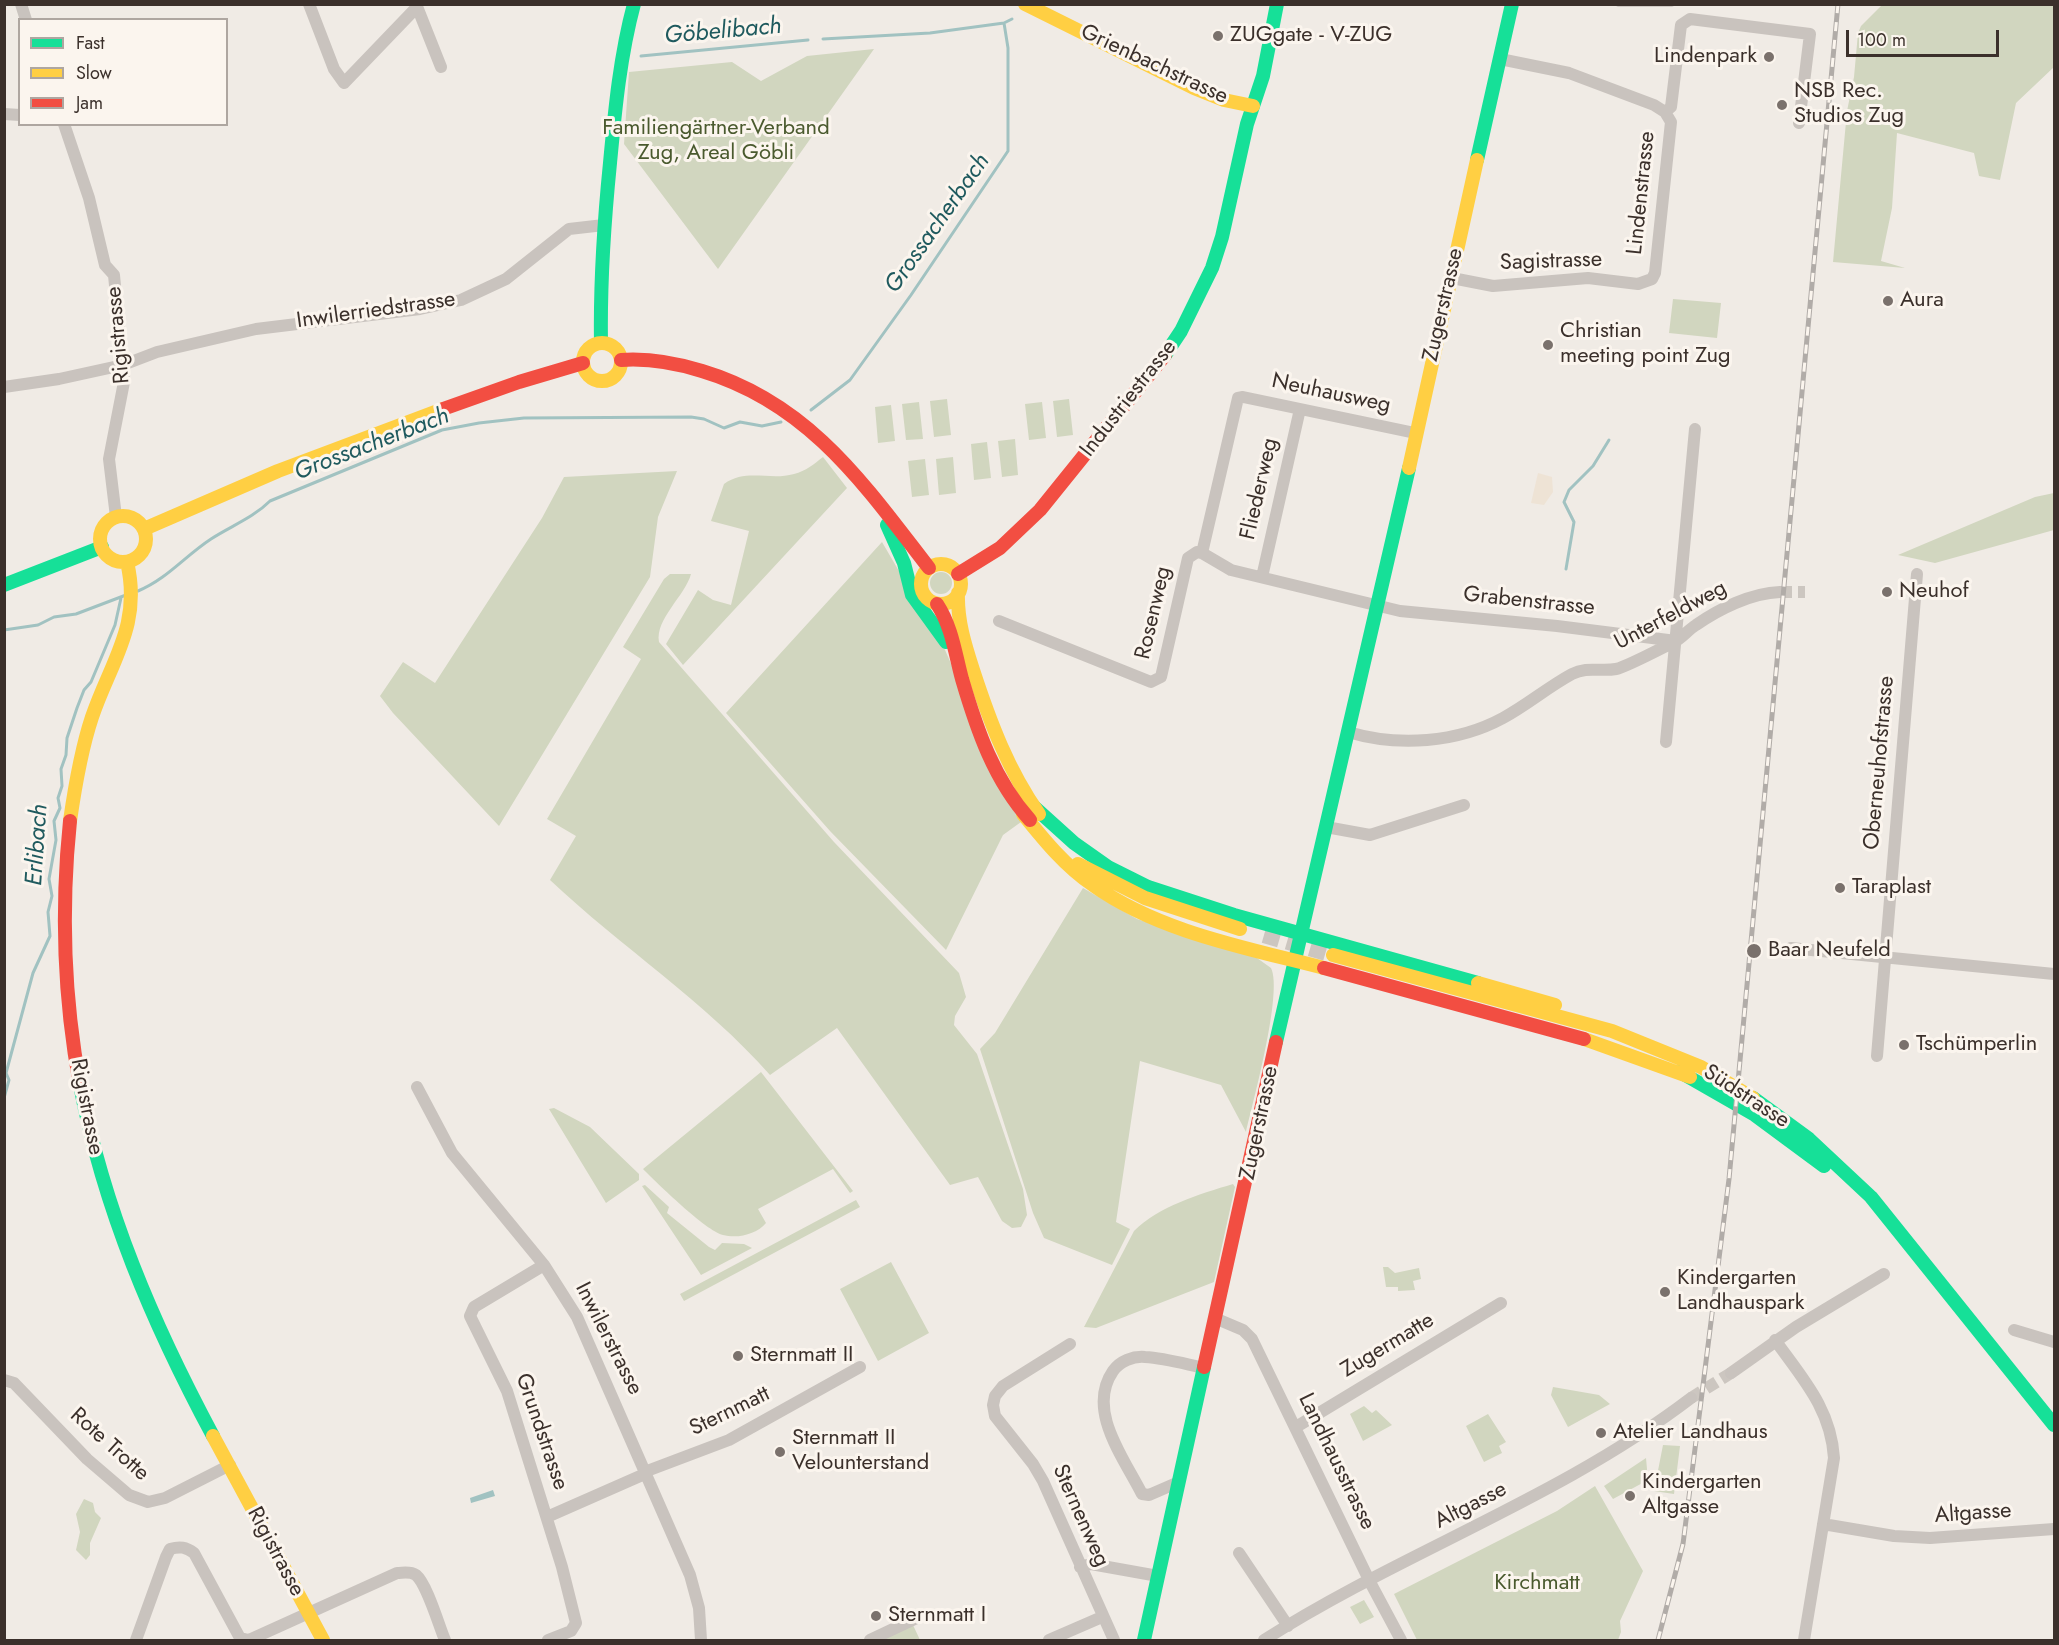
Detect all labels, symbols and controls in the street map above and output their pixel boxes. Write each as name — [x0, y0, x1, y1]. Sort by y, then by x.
water label: Göbelibach — [663, 13, 783, 51]
legend — [18, 18, 228, 126]
scale bar — [1849, 18, 2002, 56]
street label: Grienbachstrasse — [1076, 19, 1232, 111]
place label: ZUGgate - V-ZUG — [1230, 23, 1392, 49]
text: 100 m — [1857, 27, 1906, 53]
marker: ZUGgate - V-ZUG — [1211, 29, 1225, 43]
text: Fast — [76, 30, 105, 56]
place label: Lindenpark — [1654, 44, 1757, 70]
marker: Lindenpark — [1762, 50, 1776, 64]
text: Slow — [76, 60, 112, 86]
place label: NSB Rec. Studios Zug — [1794, 79, 1904, 130]
text: Jam — [76, 90, 103, 116]
marker: NSB Rec. Studios Zug — [1775, 98, 1789, 112]
park label: Familiengärtner-Verband Zug, Areal Göbli — [602, 116, 830, 168]
street label: Lindenstrasse — [1622, 130, 1662, 256]
water label: Grossacherbach — [879, 149, 997, 299]
street label: Zugerstrasse — [1418, 246, 1470, 364]
street label: Sagistrasse — [1499, 247, 1603, 277]
street label: Rigistrasse — [102, 285, 136, 385]
street label: Inwilerriedstrasse — [295, 287, 457, 335]
place label: Aura — [1900, 288, 1944, 314]
marker: Aura — [1881, 294, 1895, 308]
place label: Christian meeting point Zug — [1560, 319, 1731, 370]
street label: Industriestrasse — [1075, 335, 1183, 463]
marker: Christian meeting point Zug — [1541, 338, 1555, 352]
street label: Neuhausweg — [1269, 369, 1393, 419]
water label: Grossacherbach — [290, 402, 454, 488]
street label: Fliederweg — [1235, 436, 1285, 542]
street label: Rosenweg — [1131, 564, 1177, 662]
street label: Unterfeldweg — [1610, 575, 1732, 657]
place label: Neuhof — [1899, 579, 1969, 605]
street label: Grabenstrasse — [1462, 582, 1596, 622]
marker: Neuhof — [1880, 585, 1894, 599]
street label: Oberneuhofstrasse — [1859, 675, 1901, 851]
water label: Erlibach — [21, 803, 55, 887]
place label: Taraplast — [1852, 875, 1931, 901]
marker: Taraplast — [1833, 881, 1847, 895]
place label: Baar Neufeld — [1768, 938, 1891, 964]
marker: Baar Neufeld — [1745, 942, 1763, 960]
place label: Tschümperlin — [1916, 1032, 2037, 1058]
marker: Tschümperlin — [1897, 1038, 1911, 1052]
street label: Rigistrasse — [64, 1057, 108, 1157]
street label: Südstrasse — [1698, 1059, 1794, 1135]
street label: Zugerstrasse — [1235, 1064, 1285, 1182]
place label: Kindergarten Landhauspark — [1677, 1266, 1804, 1318]
street label: Inwilerstrasse — [568, 1278, 648, 1400]
marker: Kindergarten Landhauspark — [1658, 1285, 1672, 1299]
street label: Zugermatte — [1337, 1308, 1439, 1384]
place label: Sternmatt II — [750, 1343, 853, 1369]
marker: Sternmatt II — [731, 1349, 745, 1363]
street label: Grundstrasse — [509, 1370, 573, 1494]
street label: Sternmatt — [686, 1381, 774, 1443]
street label: Landhausstrasse — [1292, 1389, 1380, 1535]
street label: Rote Trotte — [64, 1403, 154, 1487]
place label: Atelier Landhaus — [1613, 1420, 1768, 1446]
place label: Sternmatt II Velounterstand — [792, 1426, 929, 1478]
marker: Atelier Landhaus — [1594, 1426, 1608, 1440]
marker: Sternmatt II Velounterstand — [773, 1445, 787, 1459]
street label: Sternenweg — [1046, 1461, 1114, 1571]
place label: Kindergarten Altgasse — [1642, 1470, 1762, 1522]
street label: Altgasse — [1431, 1477, 1511, 1535]
marker: Kindergarten Altgasse — [1623, 1489, 1637, 1503]
street label: Altgasse — [1934, 1498, 2012, 1530]
street label: Rigistrasse — [240, 1503, 310, 1601]
park label: Kirchmatt — [1494, 1571, 1580, 1597]
place label: Sternmatt I — [888, 1603, 986, 1629]
marker: Sternmatt I — [869, 1609, 883, 1623]

